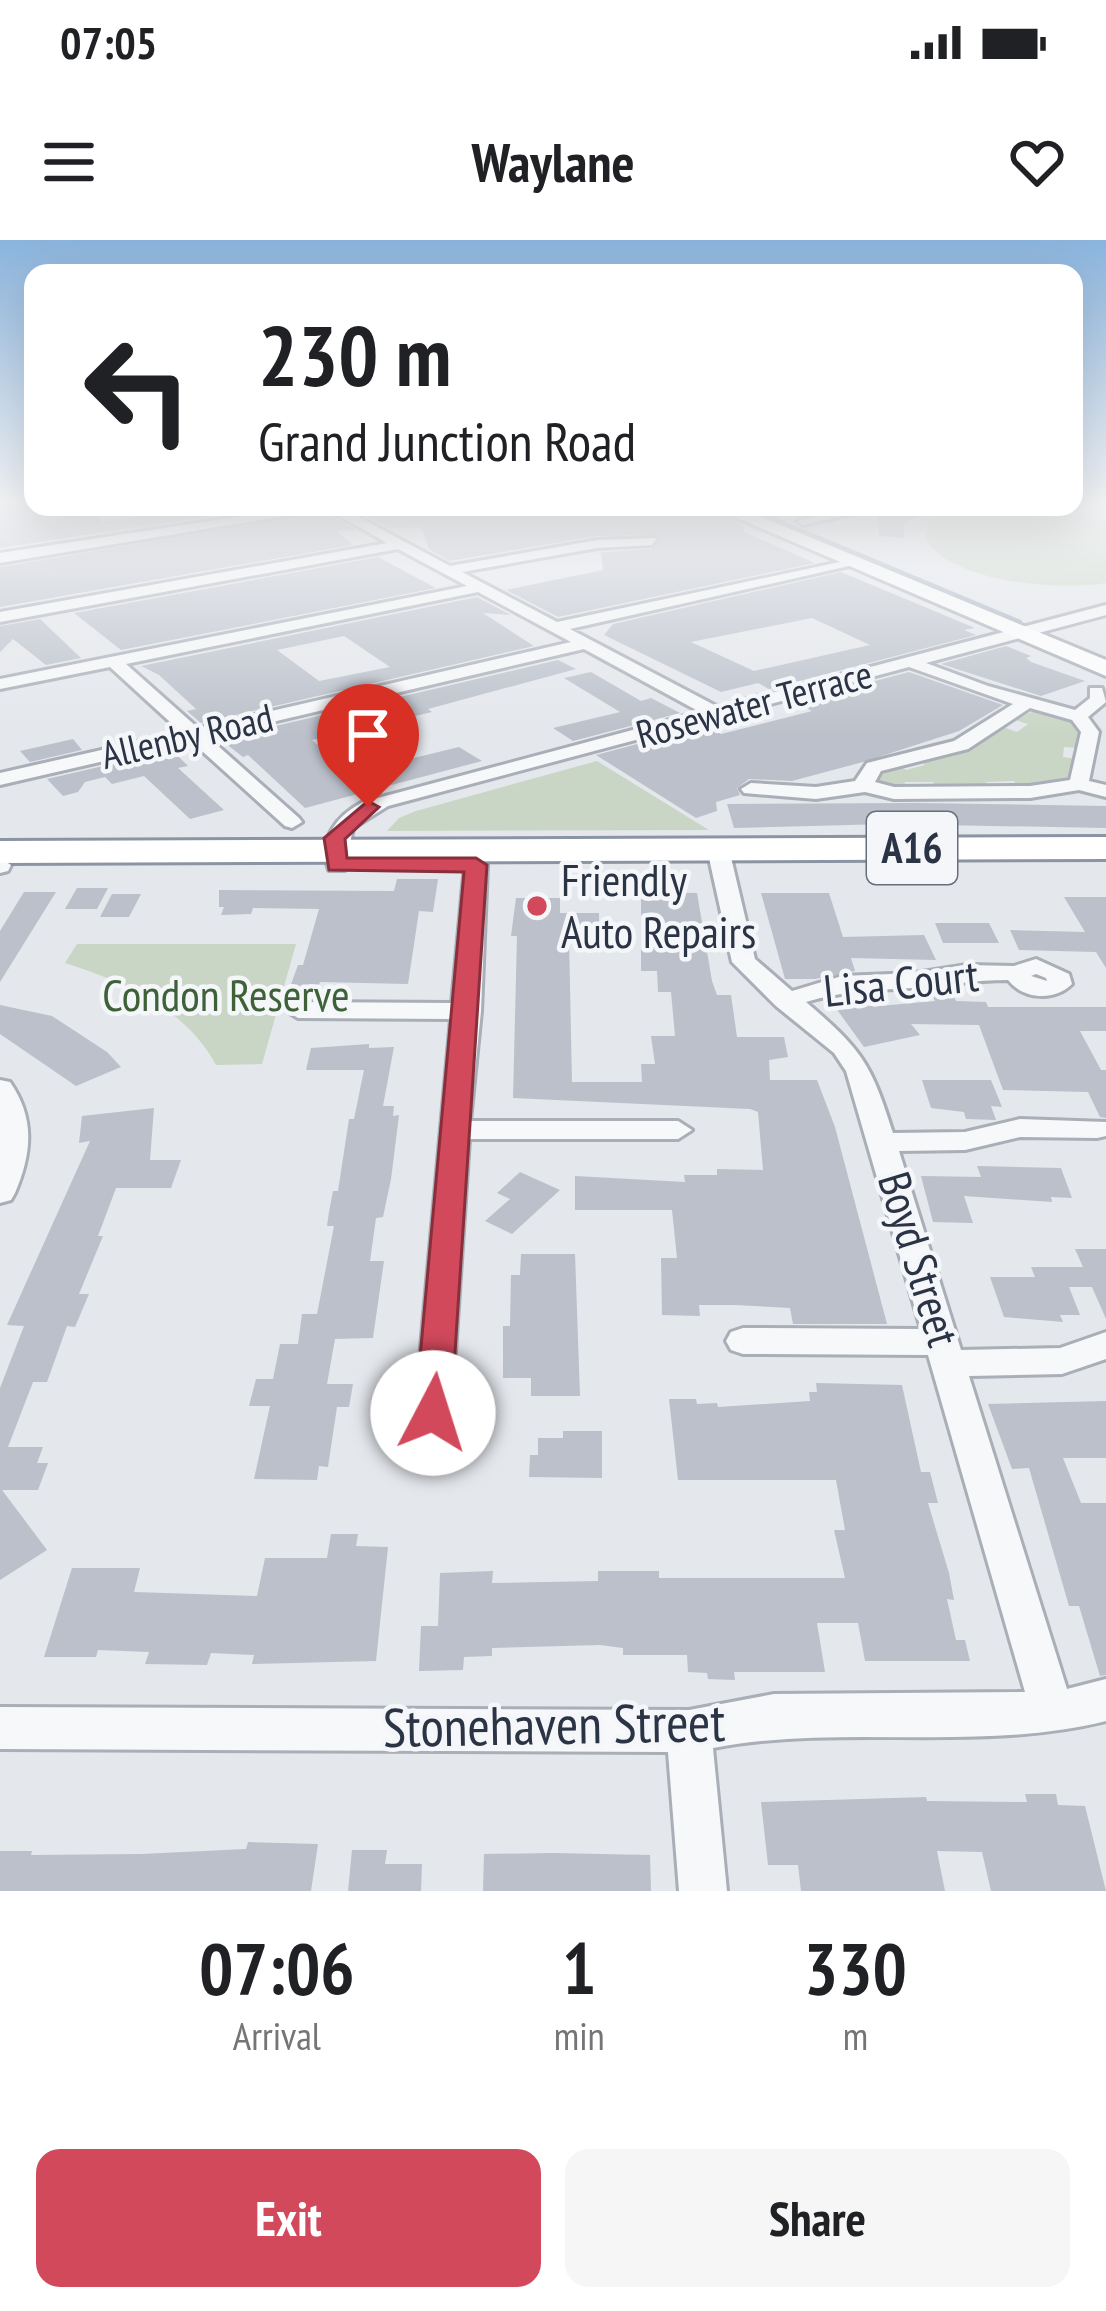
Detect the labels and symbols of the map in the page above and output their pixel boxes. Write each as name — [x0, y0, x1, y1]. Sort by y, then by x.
street label: Rosewater Terrace — [630, 648, 877, 759]
pin — [317, 684, 419, 807]
street label: Allenby Road — [96, 691, 278, 780]
road number: A16 — [867, 812, 957, 884]
place label: Friendly Auto Repairs — [561, 850, 756, 960]
marker: Friendly Auto Repairs — [524, 893, 550, 919]
street label: Lisa Court — [821, 945, 982, 1019]
park label: Condon Reserve — [102, 965, 350, 1023]
street label: Boyd Street — [866, 1165, 974, 1354]
position arrow — [370, 1350, 496, 1476]
street label: Stonehaven Street — [382, 1686, 726, 1762]

